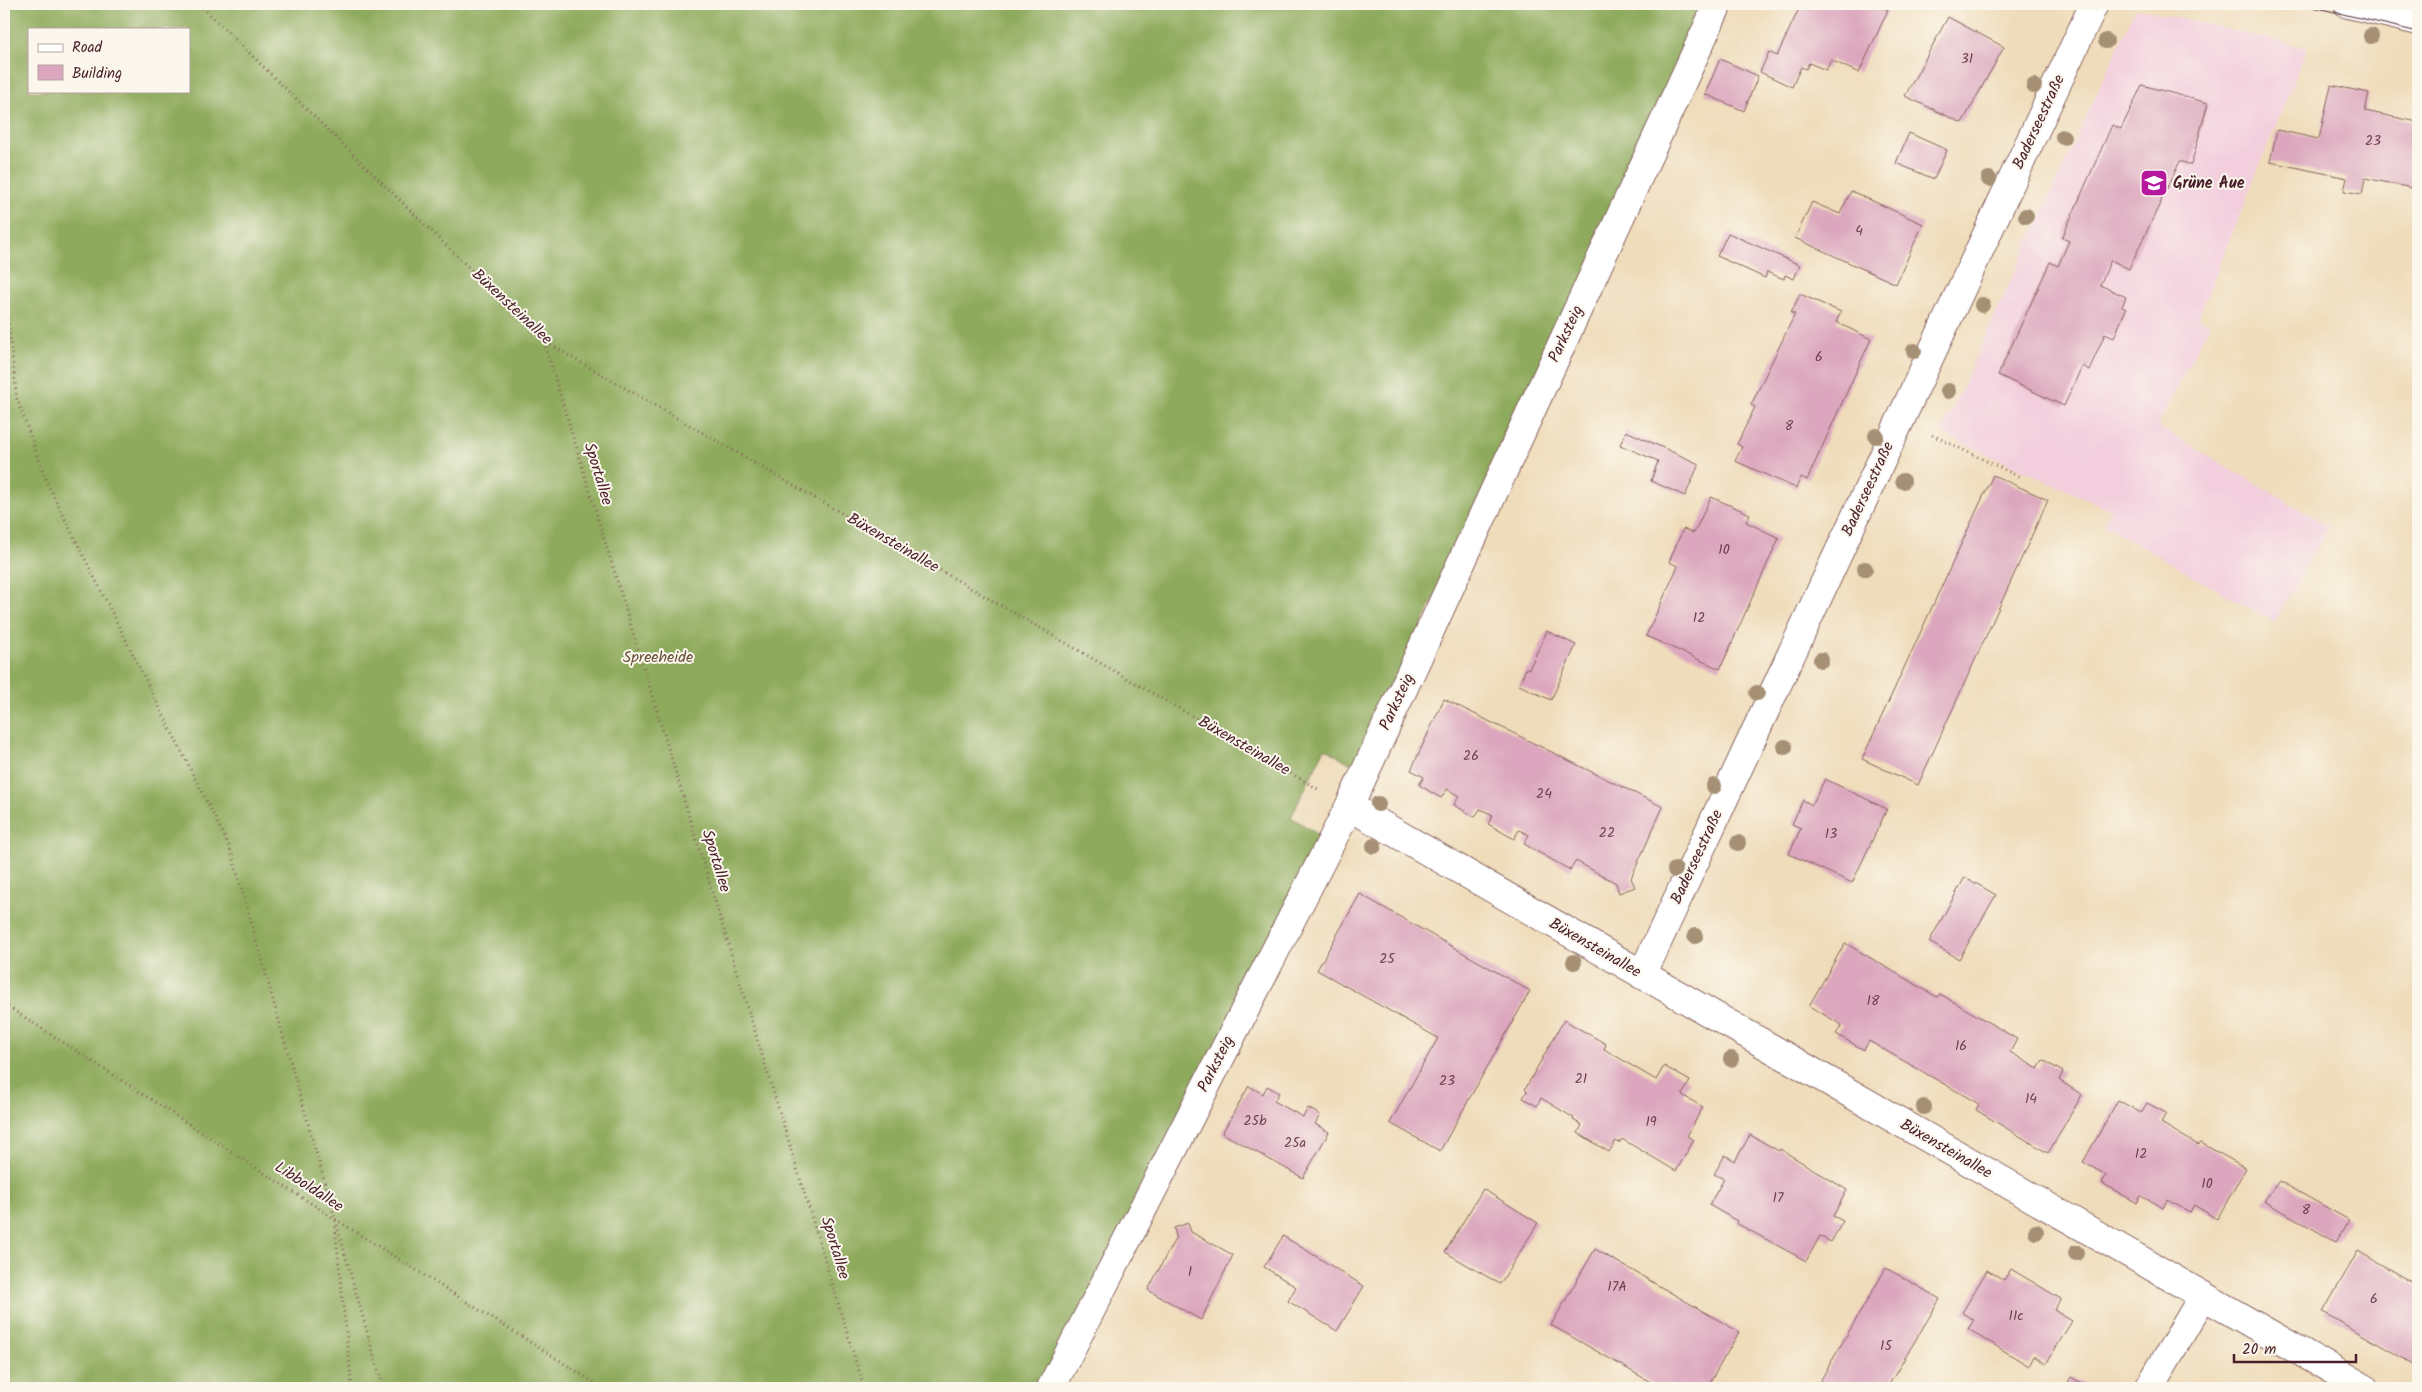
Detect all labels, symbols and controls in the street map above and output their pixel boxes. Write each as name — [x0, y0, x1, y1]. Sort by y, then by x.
legend — [28, 28, 190, 92]
text: Road — [72, 36, 103, 60]
house number: 31 — [1961, 48, 1973, 70]
text: Building — [72, 62, 122, 86]
street label: Baderseestraße — [2006, 71, 2072, 173]
house number: 23 — [2365, 130, 2381, 152]
school or university icon: Grüne Aue — [2139, 168, 2169, 198]
place label: Grüne Aue — [2173, 171, 2245, 196]
house number: 4 — [1855, 220, 1863, 242]
street label: Büxensteinallee — [466, 263, 558, 351]
street label: Parksteig — [1542, 301, 1590, 367]
house number: 6 — [1815, 346, 1823, 368]
house number: 8 — [1785, 415, 1794, 437]
street label: Baderseestraße — [1835, 438, 1901, 540]
street label: Sportallee — [577, 439, 619, 509]
street label: Büxensteinallee — [842, 506, 944, 580]
house number: 10 — [1718, 539, 1730, 561]
house number: 12 — [1693, 607, 1705, 629]
park label: Spreeheide — [623, 645, 693, 670]
street label: Parksteig — [1373, 669, 1421, 735]
street label: Büxensteinallee — [1193, 709, 1295, 783]
house number: 26 — [1463, 745, 1479, 767]
house number: 24 — [1536, 783, 1552, 805]
street label: Baderseestraße — [1664, 806, 1730, 908]
house number: 22 — [1599, 822, 1615, 844]
house number: 13 — [1825, 823, 1837, 845]
street label: Sportallee — [695, 826, 737, 896]
street label: Büxensteinallee — [1544, 911, 1646, 985]
house number: 25 — [1379, 948, 1396, 970]
house number: 18 — [1867, 990, 1880, 1012]
street label: Parksteig — [1191, 1031, 1241, 1097]
house number: 16 — [1955, 1035, 1967, 1057]
house number: 21 — [1575, 1068, 1587, 1090]
house number: 23 — [1439, 1070, 1455, 1092]
house number: 14 — [2025, 1088, 2037, 1110]
house number: 25b — [1243, 1110, 1267, 1132]
house number: 19 — [1645, 1111, 1657, 1133]
street label: Büxensteinallee — [1895, 1112, 1997, 1186]
house number: 25a — [1284, 1132, 1306, 1154]
house number: 12 — [2135, 1143, 2147, 1165]
street label: Libboldallee — [269, 1155, 349, 1219]
house number: 10 — [2201, 1173, 2213, 1195]
house number: 17 — [1773, 1187, 1784, 1209]
house number: 8 — [2302, 1199, 2311, 1221]
street label: Sportallee — [814, 1213, 856, 1283]
house number: 1 — [1188, 1261, 1192, 1283]
house number: 17A — [1607, 1276, 1627, 1298]
house number: 6 — [2370, 1288, 2378, 1310]
house number: 11c — [2008, 1305, 2024, 1327]
scale bar — [2234, 1332, 2357, 1364]
house number: 15 — [1880, 1335, 1893, 1357]
text: 20 m — [2242, 1338, 2276, 1362]

